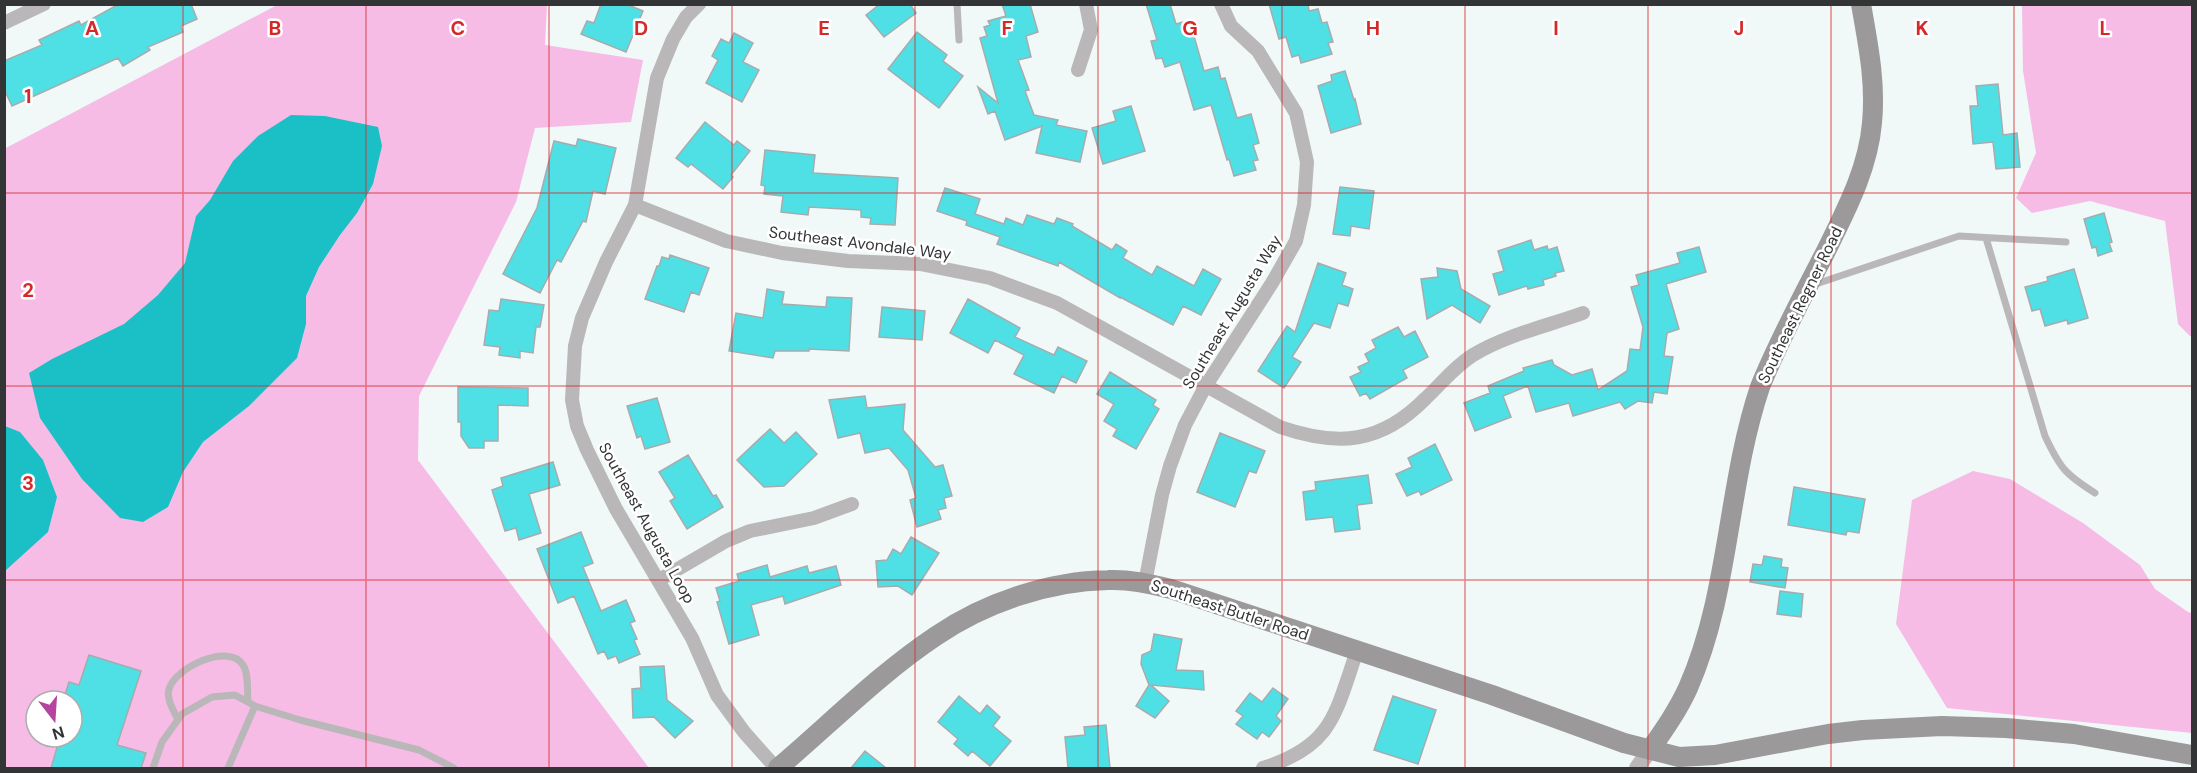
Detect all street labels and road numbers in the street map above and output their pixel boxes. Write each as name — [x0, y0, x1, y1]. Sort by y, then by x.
street label: Southeast Avondale Way — [768, 221, 953, 265]
street label: Southeast Regner Road — [1753, 223, 1847, 387]
street label: Southeast Augusta Way — [1178, 231, 1286, 393]
street label: Southeast Augusta Loop — [594, 439, 700, 607]
street label: Southeast Butler Road — [1148, 575, 1312, 645]

